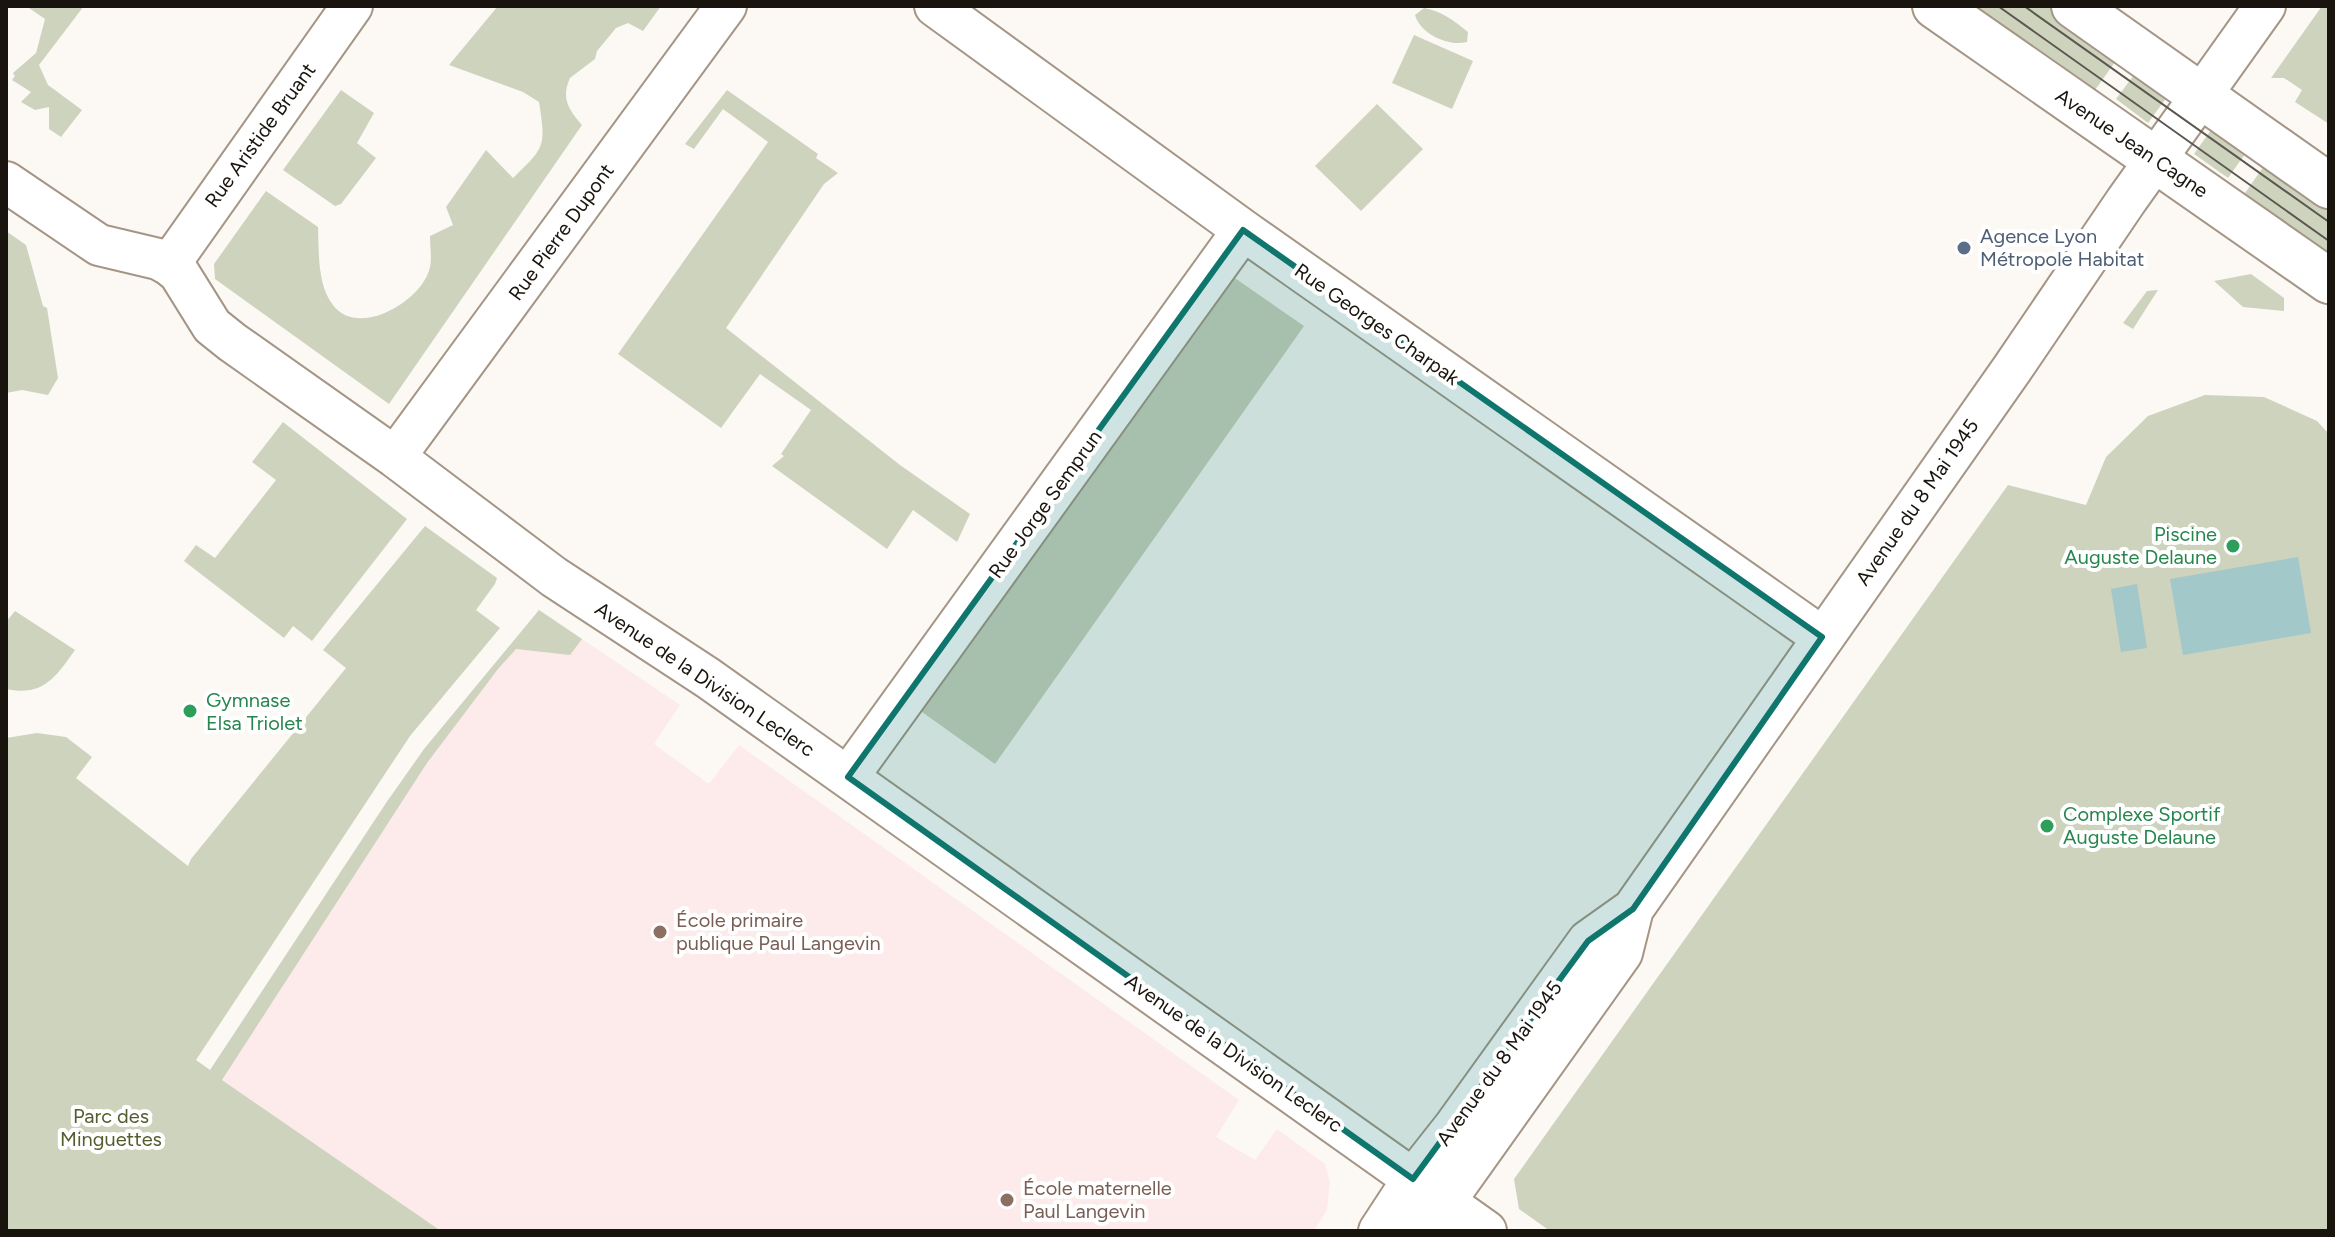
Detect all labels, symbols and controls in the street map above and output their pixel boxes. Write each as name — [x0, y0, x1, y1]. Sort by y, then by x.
street label: Rue Aristide Bruant — [200, 58, 320, 212]
street label: Avenue Jean Cagne — [2051, 83, 2213, 203]
street label: Rue Pierre Dupont — [503, 159, 619, 305]
place label: Agence Lyon Métropole Habitat — [1980, 224, 2144, 271]
marker: Agence Lyon Métropole Habitat — [1955, 239, 1973, 257]
street label: Rue Georges Charpak — [1290, 258, 1464, 390]
street label: Avenue du 8 Mai 1945 — [1850, 414, 1984, 590]
street label: Rue Jorge Semprun — [983, 425, 1107, 583]
place label: Piscine Auguste Delaune — [2064, 522, 2217, 569]
marker: Piscine Auguste Delaune — [2224, 537, 2242, 555]
street label: Avenue de la Division Leclerc — [591, 596, 820, 762]
place label: Gymnase Elsa Triolet — [206, 688, 303, 735]
marker: Gymnase Elsa Triolet — [181, 702, 199, 720]
place label: Complexe Sportif Auguste Delaune — [2063, 802, 2221, 849]
marker: Complexe Sportif Auguste Delaune — [2038, 817, 2056, 835]
place label: École primaire publique Paul Langevin — [676, 908, 881, 955]
marker: École primaire publique Paul Langevin — [651, 923, 669, 941]
street label: Avenue de la Division Leclerc — [1121, 969, 1347, 1137]
street label: Avenue du 8 Mai 1945 — [1431, 976, 1567, 1150]
park label: Parc des Minguettes — [60, 1104, 162, 1151]
place label: École maternelle Paul Langevin — [1023, 1176, 1172, 1223]
marker: École maternelle Paul Langevin — [998, 1191, 1016, 1209]

